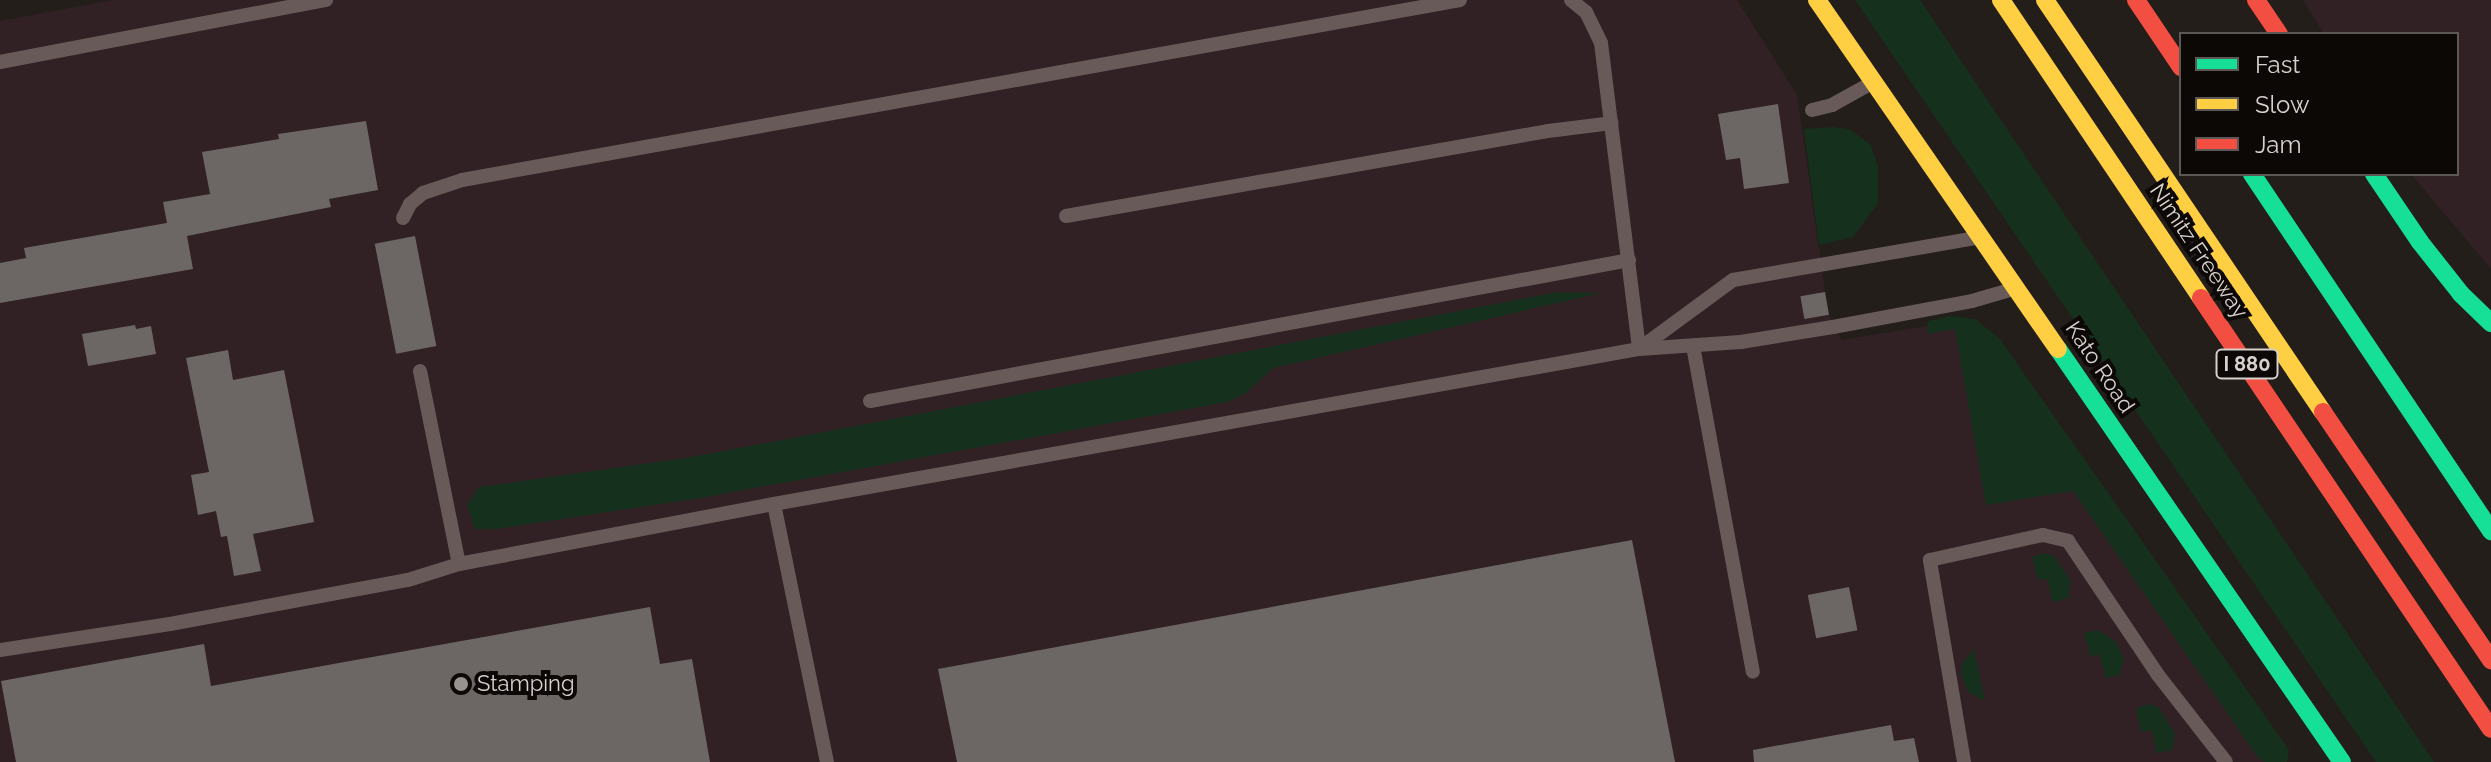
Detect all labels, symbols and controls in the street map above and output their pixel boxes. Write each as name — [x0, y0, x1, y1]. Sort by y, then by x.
legend — [2179, 32, 2459, 176]
text: Fast — [2255, 50, 2300, 79]
text: Slow — [2255, 90, 2309, 119]
text: Jam — [2255, 130, 2301, 159]
street label: Nimitz Freeway — [2144, 179, 2254, 323]
street label: Kato Road — [2060, 316, 2140, 418]
road number: I 880 — [2215, 348, 2279, 380]
place label: Stamping — [477, 671, 575, 697]
marker: Stamping — [452, 675, 470, 693]

